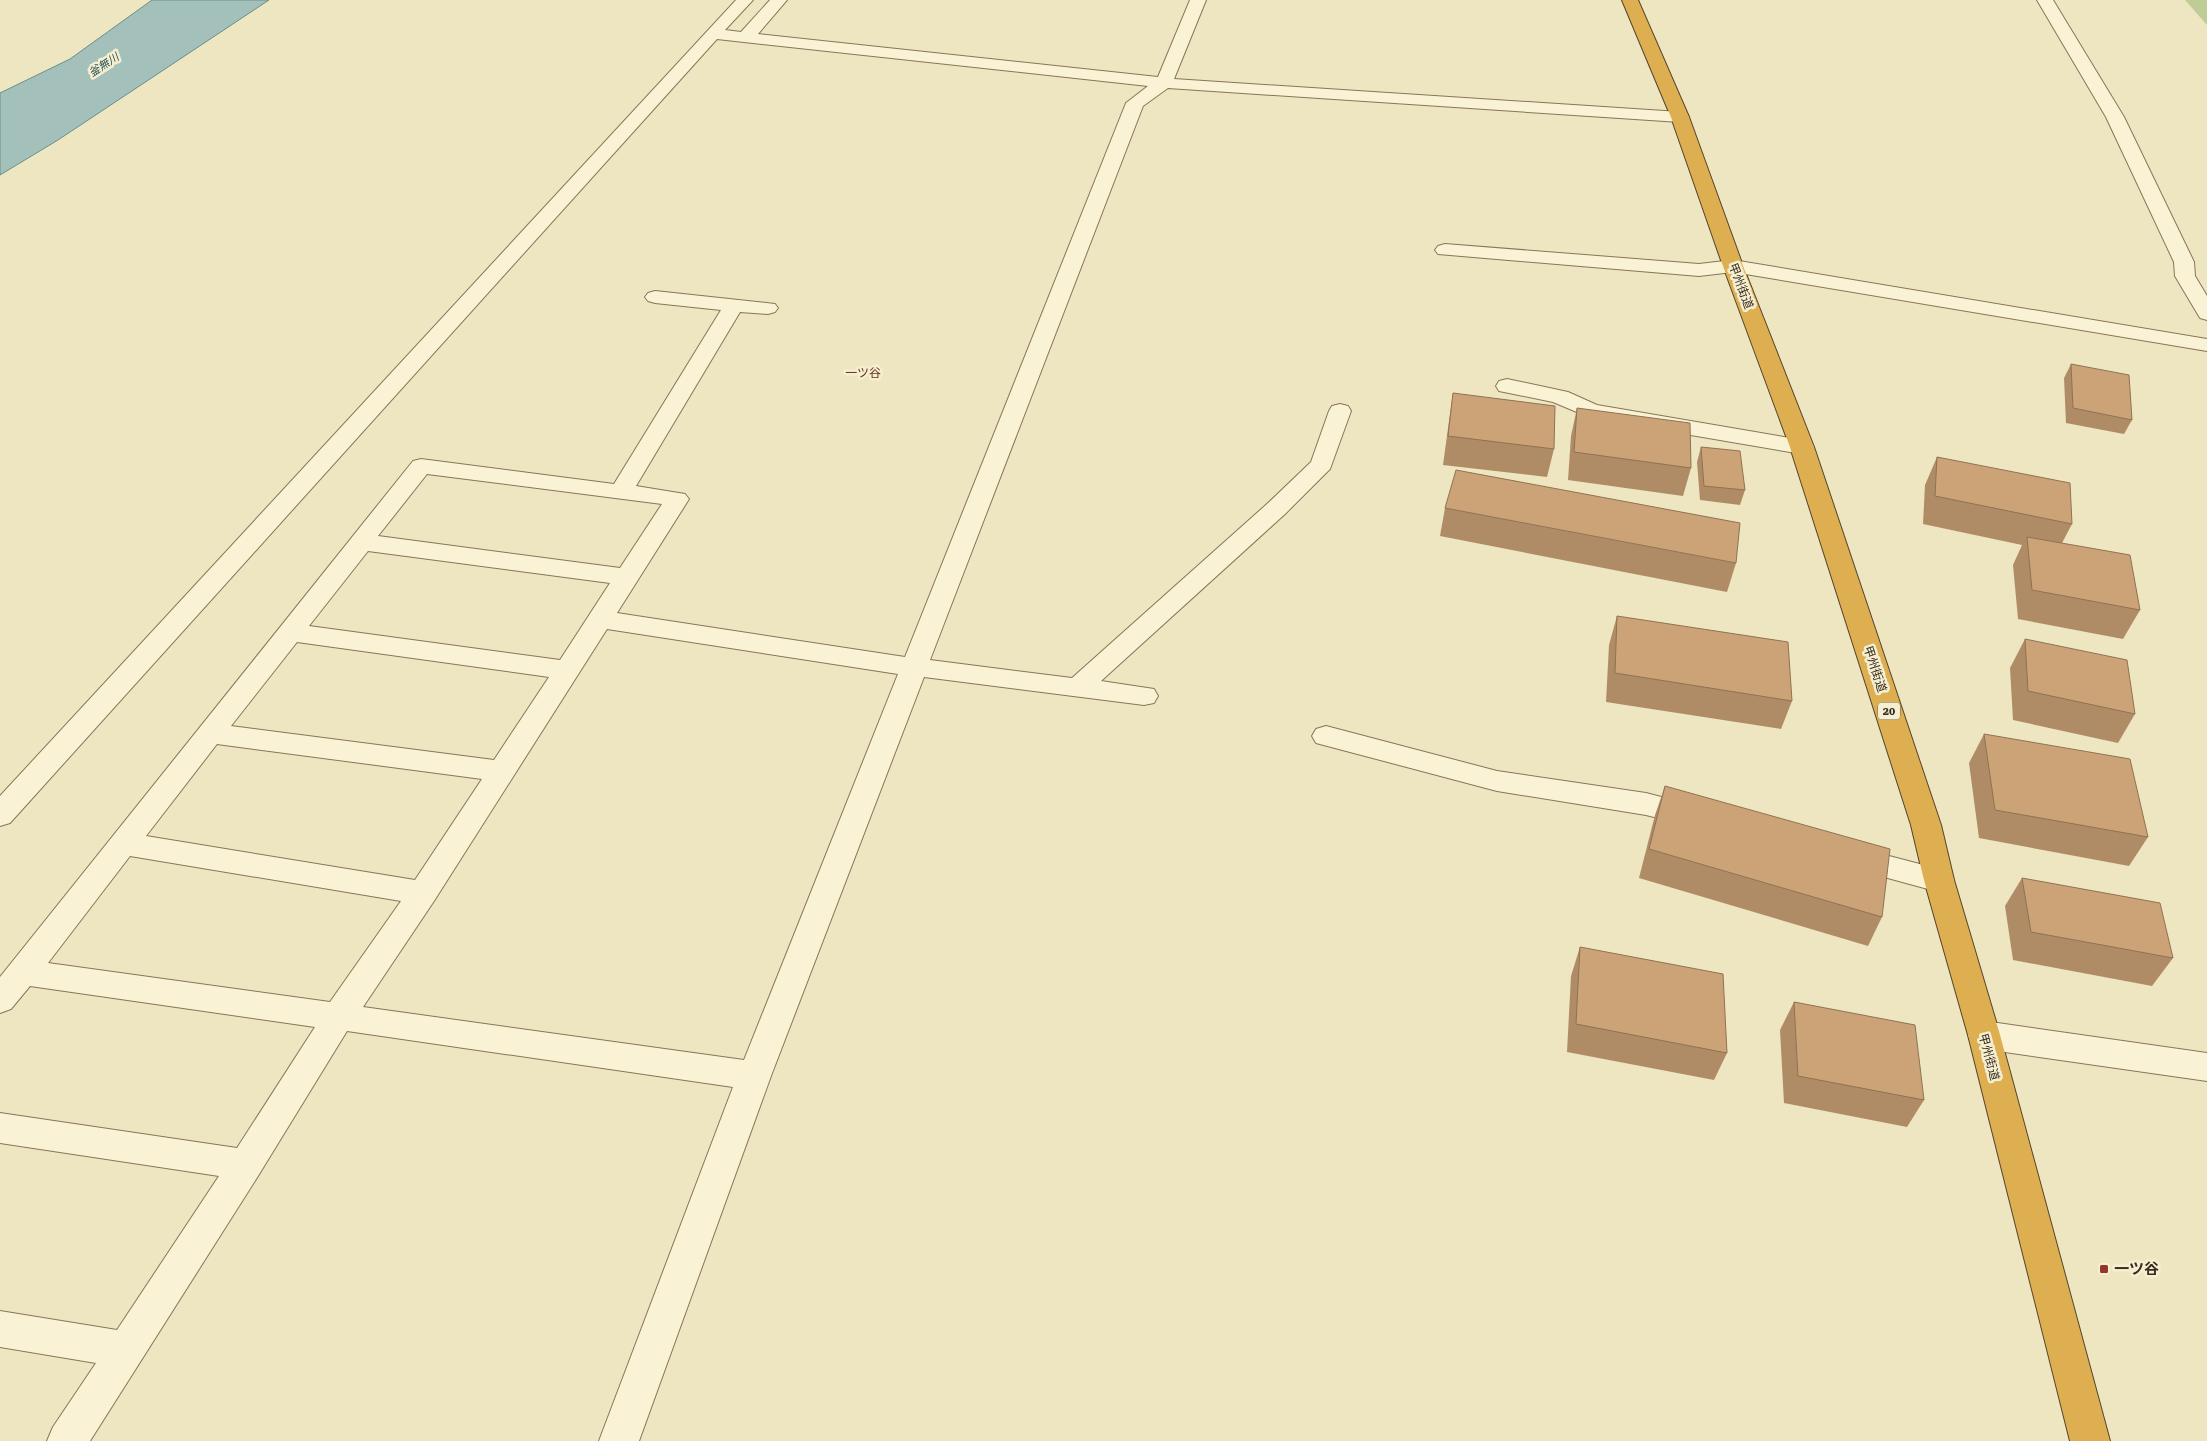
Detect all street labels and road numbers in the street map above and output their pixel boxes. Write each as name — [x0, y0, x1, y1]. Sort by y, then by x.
street label: 甲州街道 — [1726, 261, 1756, 311]
street label: 甲州街道 — [1861, 644, 1889, 694]
road number: 20 — [1878, 702, 1900, 719]
street label: 甲州街道 — [1976, 1032, 2002, 1082]

